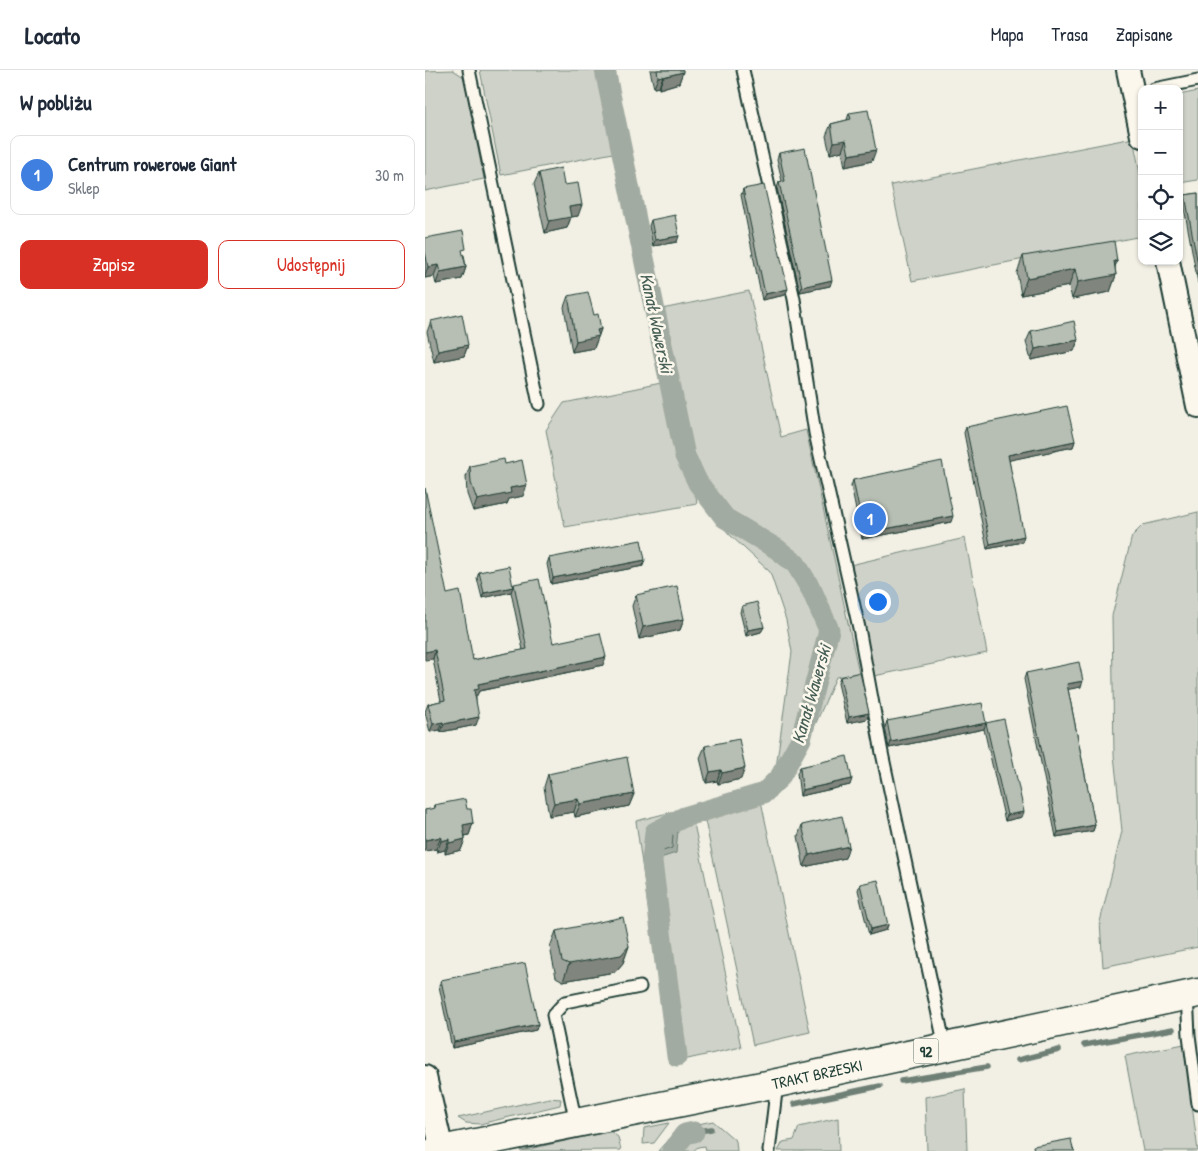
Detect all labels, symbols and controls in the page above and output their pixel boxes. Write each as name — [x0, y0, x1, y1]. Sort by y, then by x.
text: Locato — [25, 19, 80, 51]
text: Mapa — [991, 22, 1023, 47]
text: Trasa — [1051, 22, 1088, 47]
text: Zapisane — [1116, 22, 1173, 47]
map controls — [1138, 85, 1183, 265]
button: + — [1138, 85, 1183, 130]
text: W pobliżu — [20, 88, 92, 117]
button: − — [1138, 130, 1183, 175]
text: Centrum rowerowe Giant — [68, 151, 236, 177]
text: 1 — [34, 164, 40, 186]
text: 30 m — [375, 164, 404, 186]
button: locate — [1138, 175, 1183, 220]
text: Sklep — [68, 177, 99, 199]
button: layers — [1138, 220, 1183, 265]
button: Zapisz — [20, 240, 208, 289]
button: Udostępnij — [218, 240, 405, 289]
water label: Kanał Wawerski — [634, 271, 680, 377]
pin: 1 — [854, 500, 886, 538]
your location — [865, 589, 891, 615]
water label: Kanał Wawerski — [785, 640, 838, 746]
road number: 92 — [913, 1038, 939, 1064]
street label: TRAKT BRZESKI — [770, 1054, 864, 1094]

